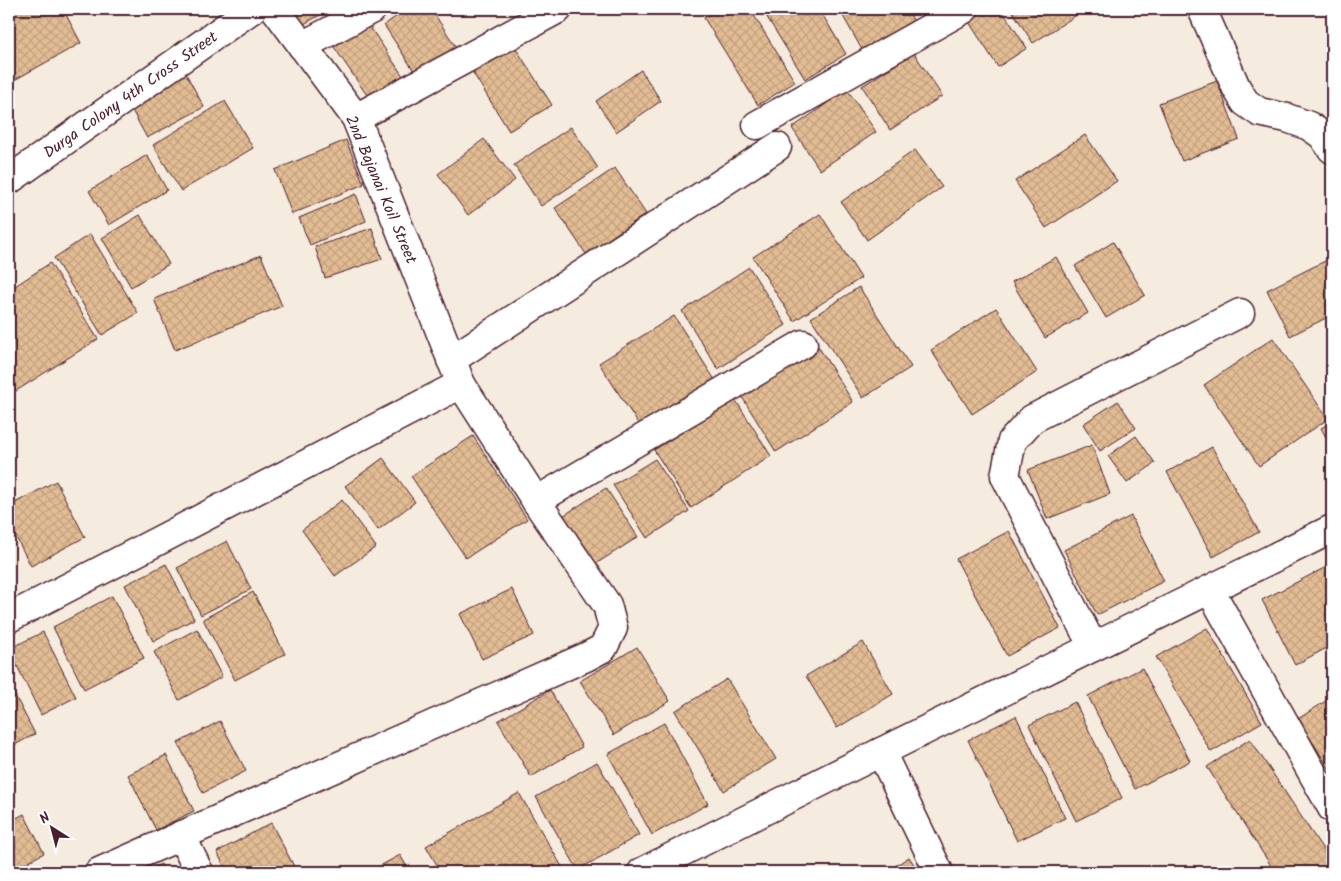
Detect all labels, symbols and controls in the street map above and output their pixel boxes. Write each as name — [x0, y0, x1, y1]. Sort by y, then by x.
street label: Durga Colony 4th Cross Street — [38, 25, 224, 165]
street label: 2nd Bajanai Koil Street — [338, 111, 424, 268]
north arrow — [28, 804, 78, 854]
text: N — [35, 807, 55, 830]

